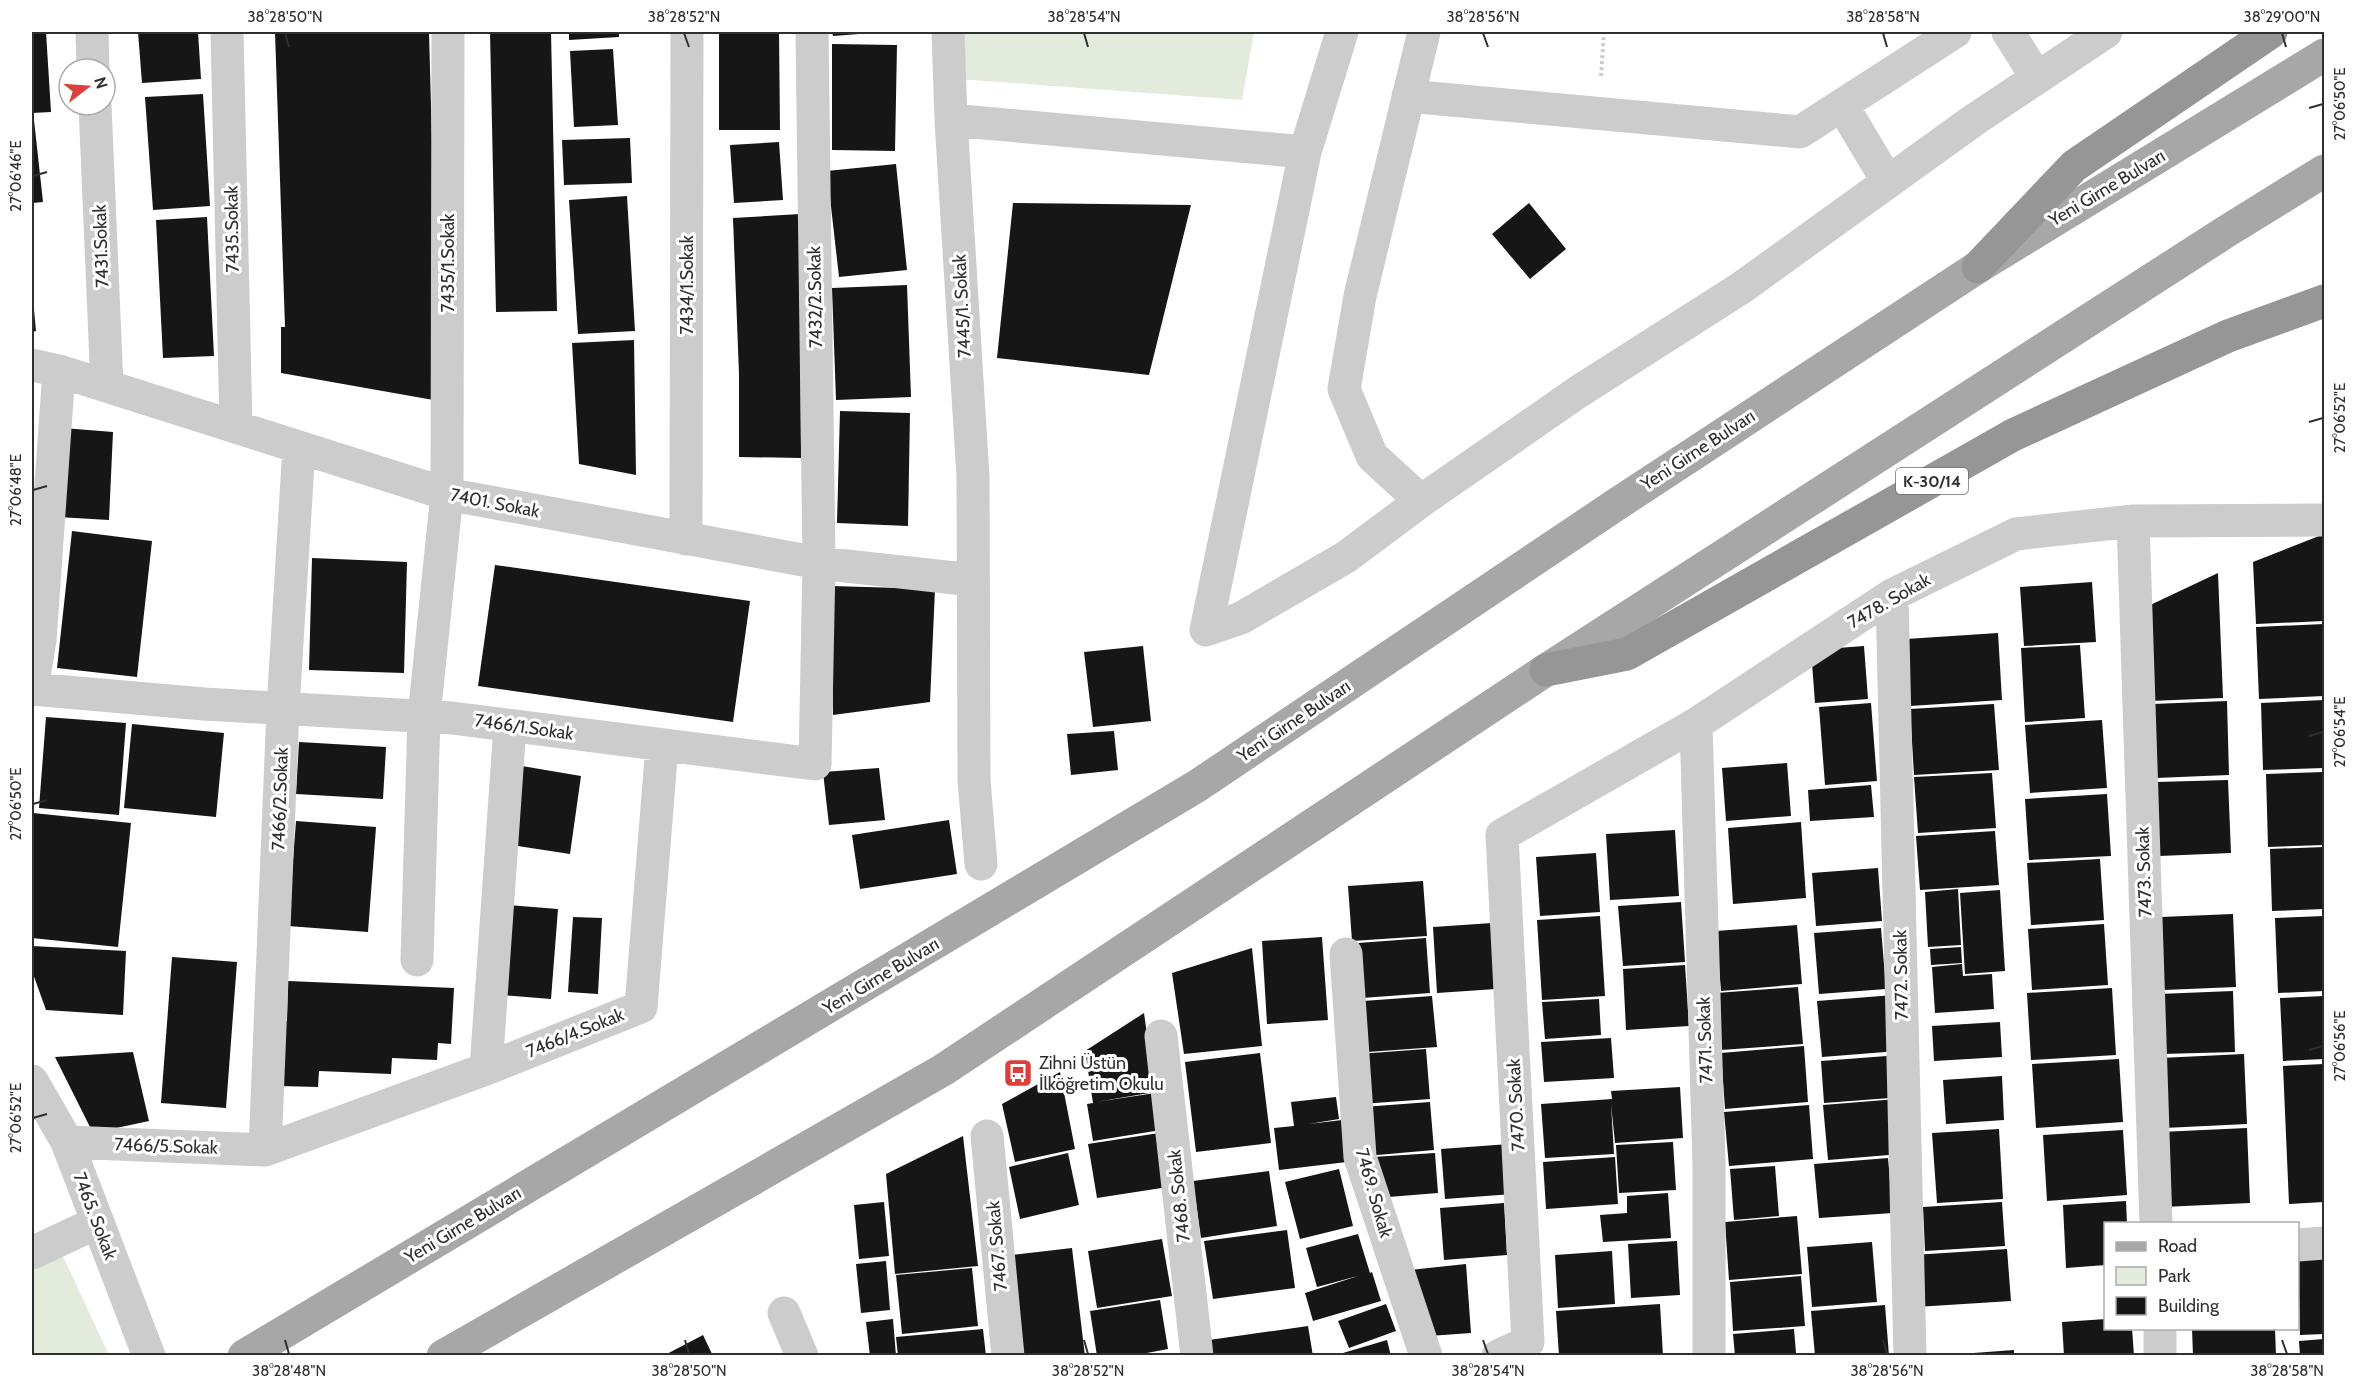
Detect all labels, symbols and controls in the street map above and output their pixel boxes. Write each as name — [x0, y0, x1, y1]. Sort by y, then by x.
text: 38°28'50"N — [247, 8, 323, 26]
text: 38°28'52"N — [648, 8, 720, 26]
text: 38°28'54"N — [1047, 8, 1121, 26]
text: 38°28'56"N — [1446, 8, 1520, 26]
text: 38°28'58"N — [1846, 8, 1920, 26]
text: 38°29'00"N — [2244, 8, 2320, 26]
north arrow — [57, 57, 117, 117]
text: 27°06'50"E — [2331, 67, 2349, 141]
text: N — [90, 75, 112, 91]
text: 27°06'46"E — [7, 140, 25, 212]
street label: Yeni Girne Bulvarı — [2044, 145, 2169, 232]
street label: 7435.Sokak — [220, 184, 244, 273]
street label: 7431.Sokak — [89, 203, 113, 288]
street label: 7435/1.Sokak — [437, 213, 459, 312]
street label: 7434/1.Sokak — [676, 234, 698, 335]
street label: 7432/2.Sokak — [803, 245, 827, 348]
street label: 7445/1. Sokak — [948, 253, 976, 358]
text: 27°06'52"E — [2331, 383, 2349, 453]
street label: Yeni Girne Bulvarı — [1636, 405, 1759, 496]
text: 27°06'48"E — [7, 454, 25, 526]
road number: K-30/14 — [1896, 468, 1968, 494]
street label: 7401. Sokak — [449, 484, 542, 523]
street label: 7478. Sokak — [1844, 568, 1935, 633]
street label: Yeni Girne Bulvarı — [1232, 675, 1355, 768]
text: 27°06'54"E — [2331, 696, 2349, 768]
street label: 7466/1.Sokak — [473, 709, 576, 745]
street label: 7466/2.Sokak — [267, 746, 293, 851]
text: 27°06'50"E — [7, 767, 25, 841]
street label: 7473. Sokak — [2131, 825, 2157, 918]
street label: 7472. Sokak — [1889, 929, 1913, 1020]
street label: Yeni Girne Bulvarı — [818, 933, 943, 1020]
street label: 7471. Sokak — [1692, 995, 1718, 1084]
street label: 7466/4.Sokak — [523, 1003, 628, 1063]
text: 27°06'56"E — [2331, 1010, 2349, 1082]
place label: Zihni Üstün İlköğretim Okulu — [1039, 1052, 1164, 1095]
bus stop icon: Zihni Üstün İlköğretim Okulu — [1002, 1057, 1034, 1089]
street label: 7470. Sokak — [1503, 1057, 1529, 1152]
text: 27°06'52"E — [7, 1083, 25, 1153]
street label: 7466/5.Sokak — [114, 1133, 219, 1159]
street label: 7469. Sokak — [1351, 1146, 1397, 1241]
street label: 7468. Sokak — [1163, 1148, 1195, 1243]
street label: 7465. Sokak — [68, 1169, 122, 1264]
street label: Yeni Girne Bulvarı — [400, 1182, 525, 1269]
street label: 7467. Sokak — [982, 1199, 1012, 1292]
legend — [2104, 1222, 2299, 1330]
text: Road — [2158, 1235, 2197, 1257]
text: Park — [2158, 1265, 2191, 1287]
text: Building — [2158, 1295, 2220, 1317]
text: 38°28'48"N — [252, 1362, 326, 1380]
text: 38°28'50"N — [651, 1362, 727, 1380]
text: 38°28'52"N — [1052, 1362, 1124, 1380]
text: 38°28'54"N — [1451, 1362, 1525, 1380]
text: 38°28'56"N — [1850, 1362, 1924, 1380]
text: 38°28'58"N — [2250, 1362, 2324, 1380]

